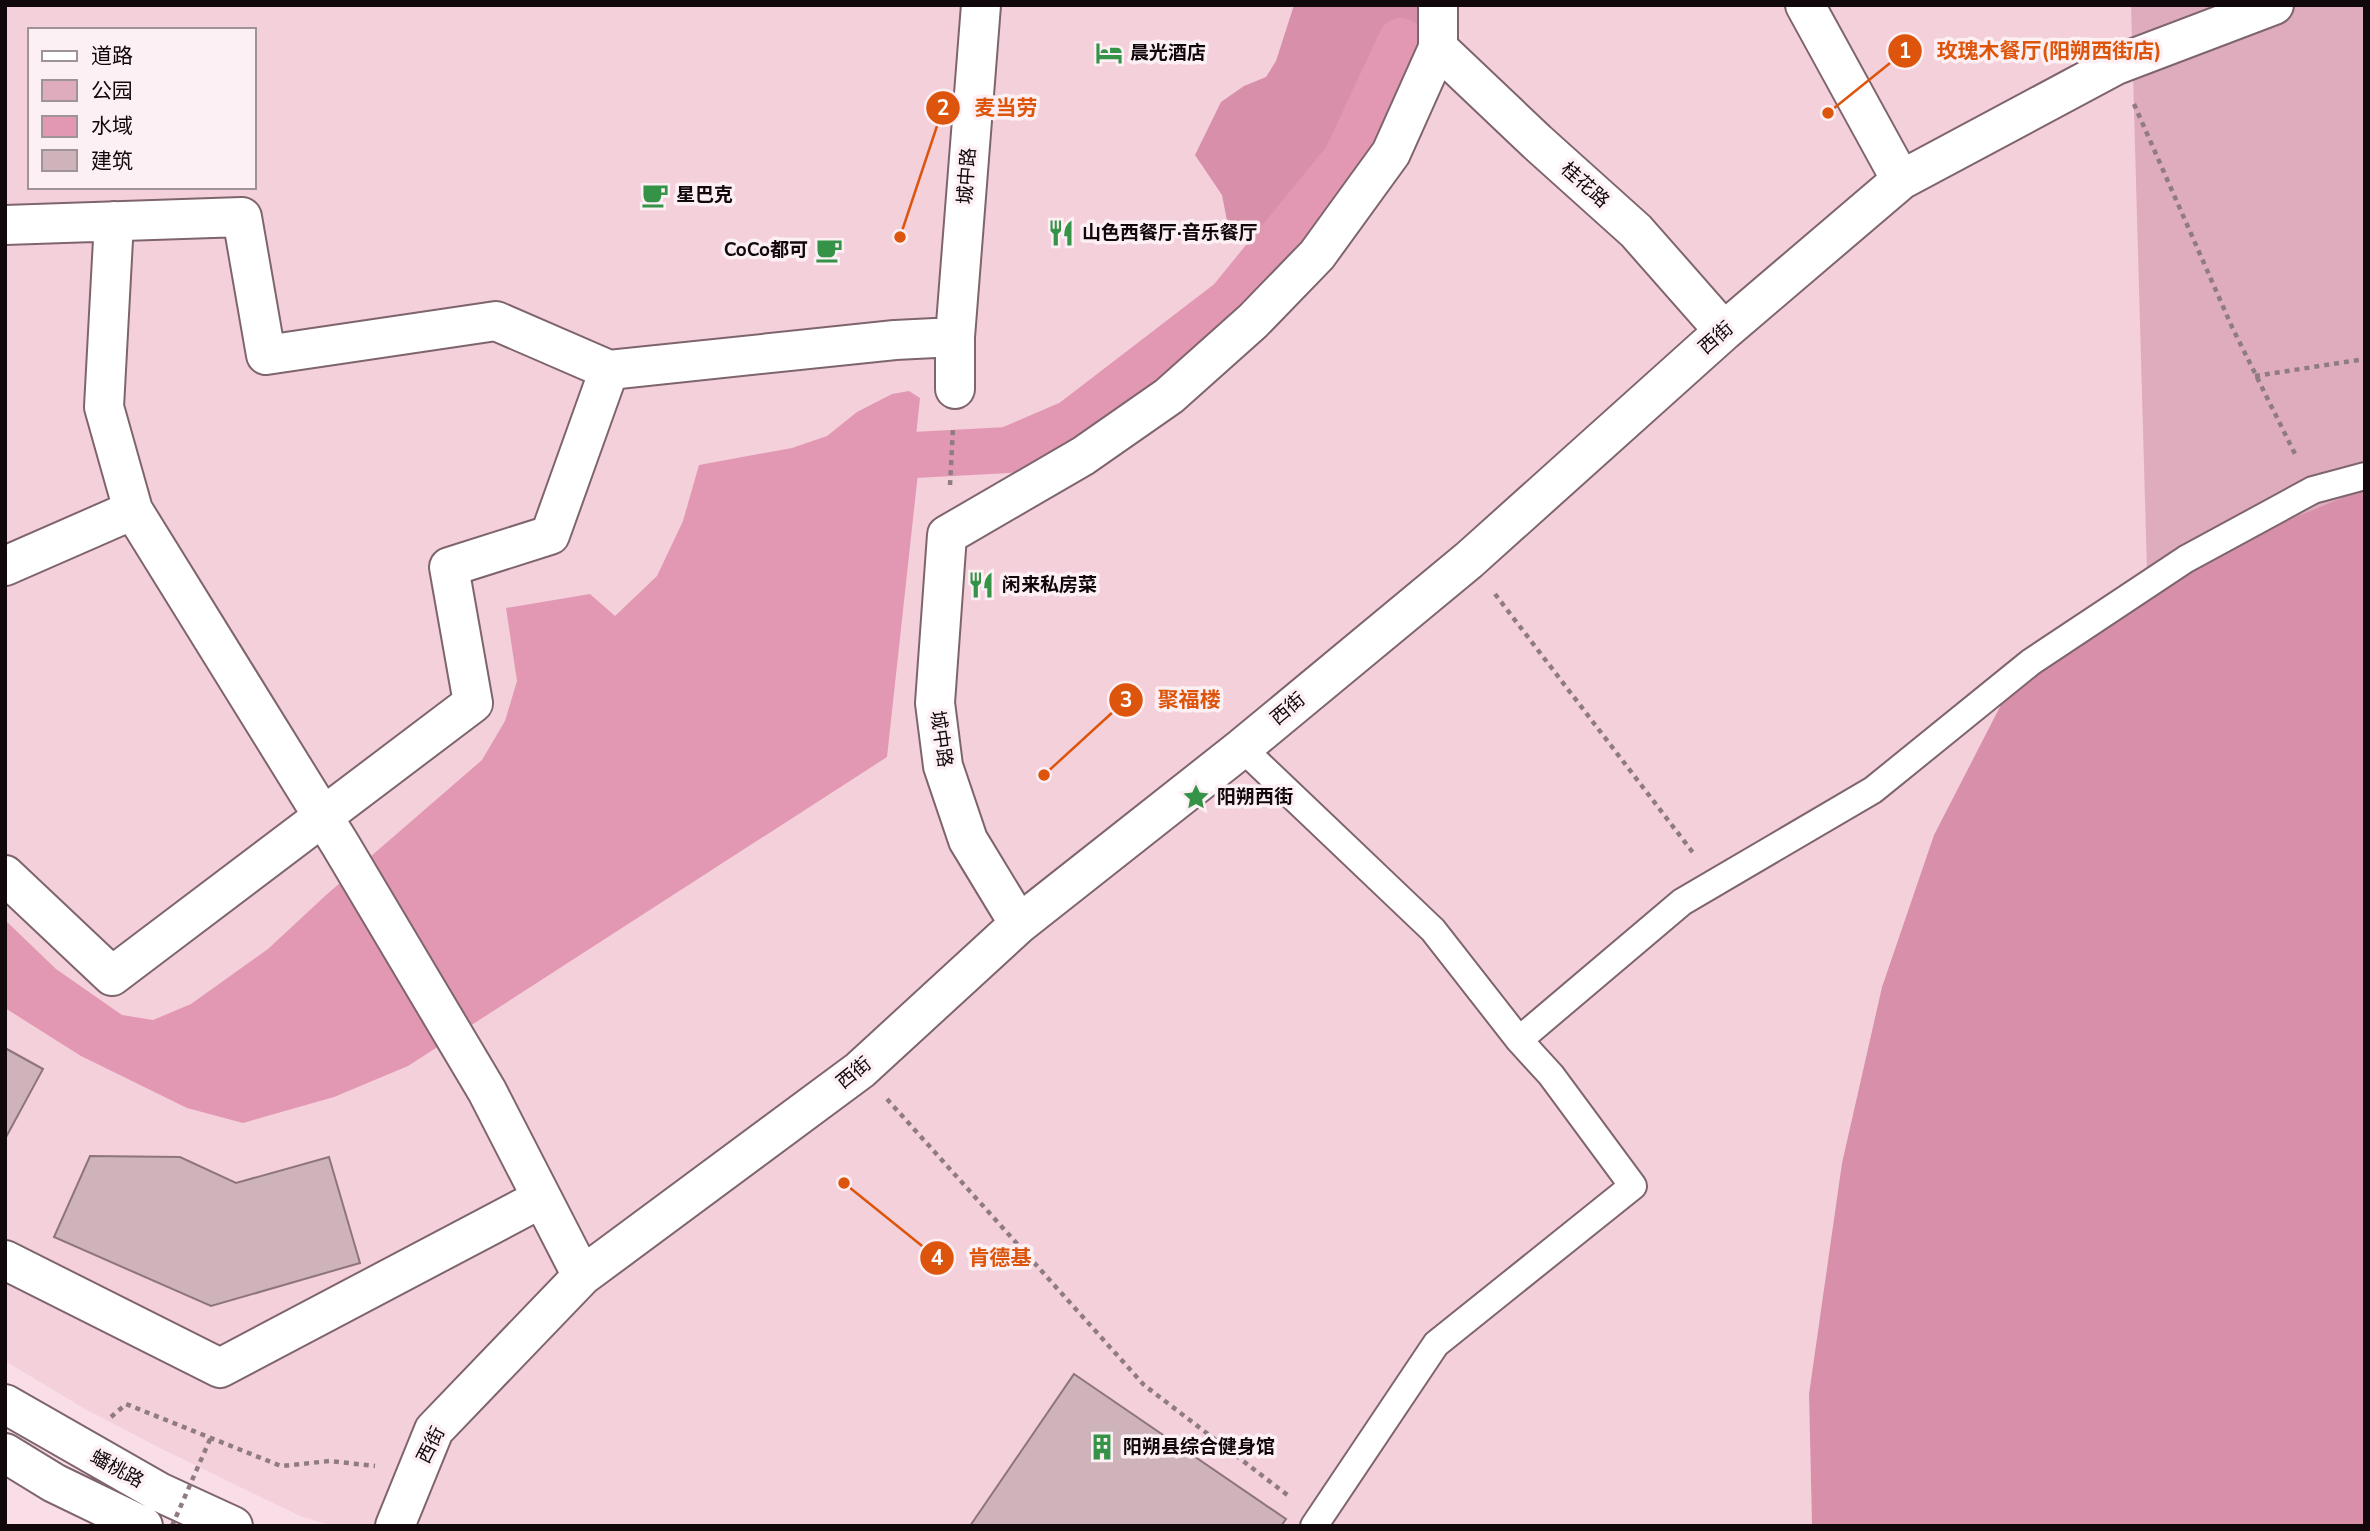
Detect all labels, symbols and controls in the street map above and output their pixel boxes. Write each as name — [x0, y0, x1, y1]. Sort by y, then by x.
legend — [28, 28, 256, 189]
callout: 玫瑰木餐厅(阳朔西街店) — [1888, 30, 2176, 72]
text: 1 — [1899, 37, 1911, 65]
text: 玫瑰木餐厅(阳朔西街店) — [1936, 37, 2162, 65]
hotel icon: 晨光酒店 — [1094, 38, 1124, 68]
place label: 晨光酒店 — [1130, 40, 1206, 66]
text: 道路 — [91, 42, 133, 70]
text: 公园 — [91, 77, 133, 105]
callout: 麦当劳 — [926, 87, 1052, 129]
text: 2 — [937, 94, 949, 122]
text: 麦当劳 — [975, 94, 1038, 122]
text: 水域 — [91, 112, 133, 140]
text: 建筑 — [91, 147, 133, 175]
street label: 城中路 — [952, 147, 982, 205]
street label: 桂花路 — [1555, 156, 1615, 214]
cafe icon: 星巴克 — [640, 180, 670, 210]
place label: 星巴克 — [676, 182, 733, 208]
restaurant icon: 山色西餐厅·音乐餐厅 — [1046, 218, 1076, 248]
place label: 山色西餐厅·音乐餐厅 — [1082, 220, 1258, 246]
cafe icon: CoCo都可 — [814, 235, 844, 265]
place label: CoCo都可 — [724, 237, 808, 263]
street label: 西街 — [1693, 316, 1739, 360]
restaurant icon: 闲来私房菜 — [966, 570, 996, 600]
place label: 闲来私房菜 — [1002, 572, 1097, 598]
callout: 聚福楼 — [1109, 679, 1235, 721]
text: 3 — [1120, 686, 1132, 714]
text: 聚福楼 — [1158, 686, 1221, 714]
street label: 西街 — [1265, 687, 1311, 731]
street label: 城中路 — [924, 709, 958, 769]
place icon: 阳朔西街 — [1181, 782, 1211, 812]
place label: 阳朔西街 — [1217, 784, 1293, 810]
street label: 西街 — [831, 1051, 877, 1095]
callout: 肯德基 — [920, 1237, 1046, 1279]
text: 4 — [931, 1244, 944, 1272]
text: 肯德基 — [969, 1244, 1032, 1272]
street label: 西街 — [411, 1422, 451, 1468]
building icon: 阳朔县综合健身馆 — [1087, 1432, 1117, 1462]
place label: 阳朔县综合健身馆 — [1123, 1434, 1275, 1460]
street label: 蟠桃路 — [86, 1444, 148, 1494]

